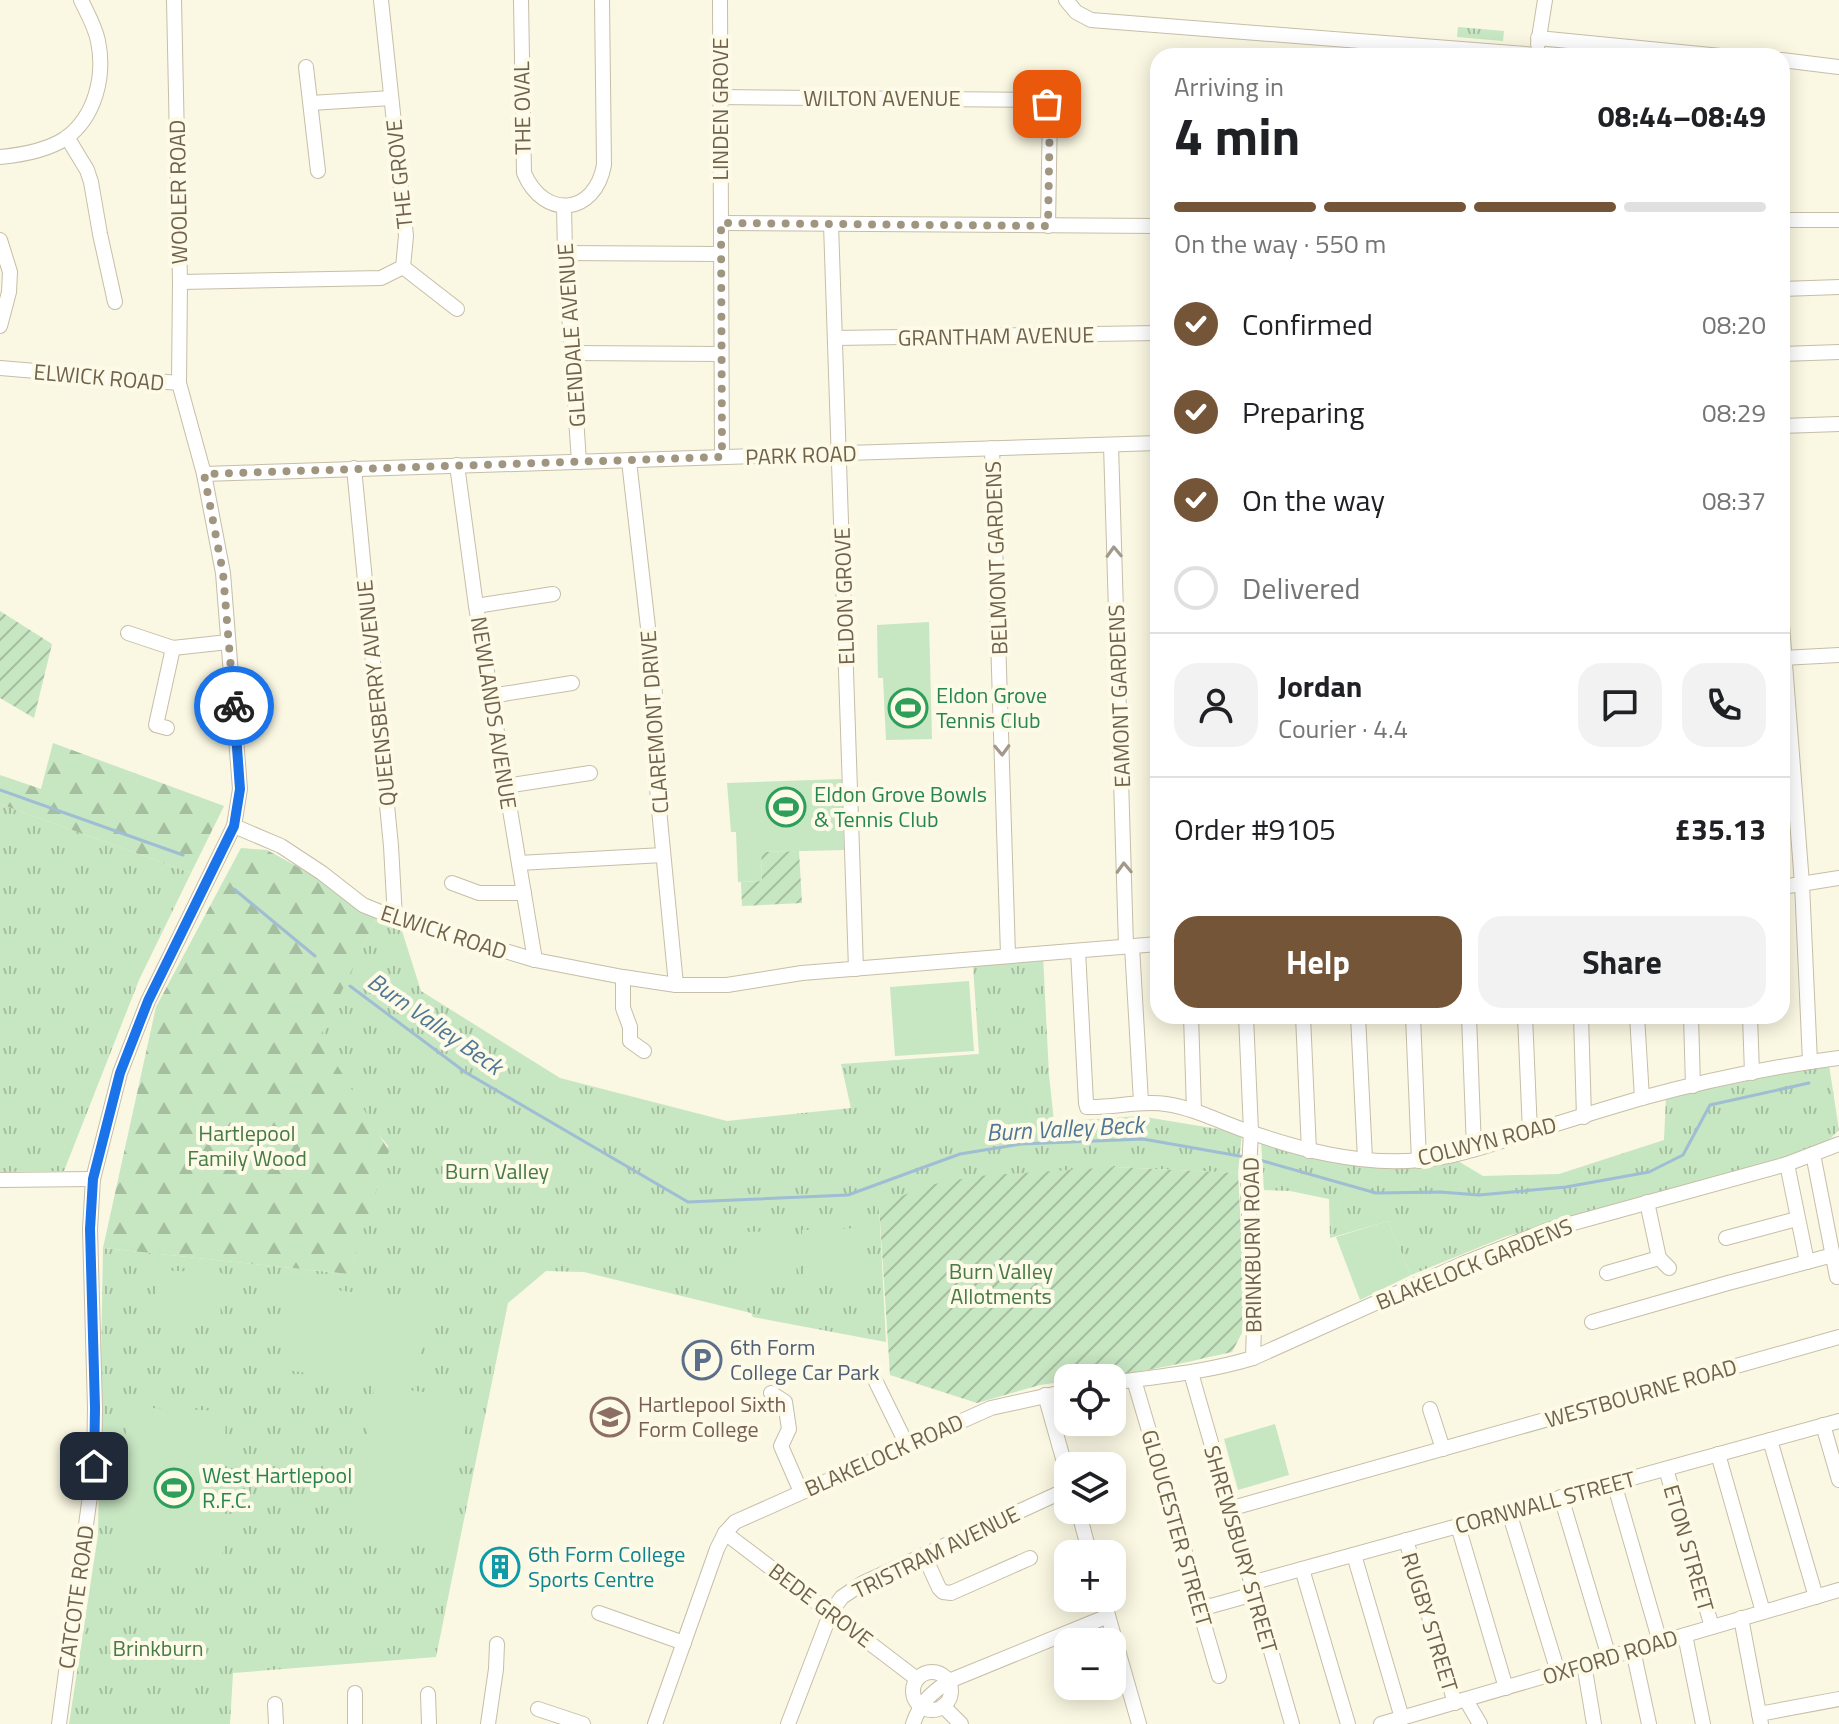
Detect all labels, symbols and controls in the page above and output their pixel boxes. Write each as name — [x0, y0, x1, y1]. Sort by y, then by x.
street label: LINDEN GROVE — [703, 37, 737, 181]
street label: THE OVAL — [504, 60, 540, 155]
text: Arriving in — [1174, 67, 1284, 106]
pin — [1013, 70, 1081, 138]
street label: WILTON AVENUE — [803, 81, 961, 115]
icon: bag — [1025, 82, 1069, 126]
text: 08:44–08:49 — [1598, 93, 1766, 139]
text: 4 min — [1174, 96, 1300, 175]
street label: THE GROVE — [376, 118, 422, 230]
street label: WOOLER ROAD — [160, 119, 196, 265]
text: On the way · 550 m — [1174, 224, 1386, 263]
street label: GLENDALE AVENUE — [548, 242, 594, 428]
text: Confirmed — [1242, 301, 1373, 347]
icon: check — [1174, 302, 1218, 346]
text: 08:20 — [1702, 305, 1766, 344]
street label: GRANTHAM AVENUE — [897, 317, 1095, 355]
street label: ELWICK ROAD — [32, 354, 166, 400]
text: Preparing — [1242, 389, 1364, 435]
icon: check — [1174, 390, 1218, 434]
text: 08:29 — [1702, 393, 1766, 432]
street label: PARK ROAD — [745, 436, 857, 474]
street label: BELMONT GARDENS — [976, 461, 1016, 655]
text: On the way — [1242, 477, 1385, 523]
icon: check — [1174, 478, 1218, 522]
text: 08:37 — [1702, 481, 1766, 520]
street label: ELDON GROVE — [825, 527, 863, 665]
one-way arrow — [1106, 545, 1123, 558]
text: Delivered — [1242, 565, 1360, 611]
street label: QUEENSBERRY AVENUE — [347, 578, 405, 808]
street label: EAMONT GARDENS — [1099, 604, 1139, 788]
street label: NEWLANDS AVENUE — [462, 614, 526, 812]
street label: CLAREMONT DRIVE — [631, 629, 677, 815]
button: person — [1174, 663, 1258, 747]
text: Jordan — [1278, 663, 1362, 709]
button: chat — [1578, 663, 1662, 747]
button: phone — [1682, 663, 1766, 747]
courier — [194, 666, 274, 746]
place label: Eldon Grove Tennis Club — [936, 678, 1047, 737]
icon: bike — [212, 684, 256, 728]
sports icon: Eldon Grove Tennis Club — [887, 687, 929, 729]
text: Courier · 4.4 — [1278, 709, 1408, 748]
one-way arrow — [993, 744, 1010, 757]
place label: Eldon Grove Bowls & Tennis Club — [814, 777, 987, 836]
sports icon: Eldon Grove Bowls & Tennis Club — [765, 786, 807, 828]
text: Order #9105 — [1174, 806, 1336, 852]
text: £35.13 — [1674, 806, 1766, 852]
one-way arrow — [1115, 861, 1132, 874]
street label: ELWICK ROAD — [376, 896, 512, 968]
button: Help — [1174, 916, 1462, 1008]
button: Share — [1478, 916, 1766, 1008]
water label: Burn Valley Beck — [361, 963, 513, 1085]
water label: Burn Valley Beck — [985, 1106, 1148, 1150]
street label: COLWYN ROAD — [1414, 1107, 1560, 1175]
park label: Hartlepool Family Wood — [187, 1116, 307, 1175]
park label: Burn Valley — [445, 1154, 550, 1188]
street label: BRINKBURN ROAD — [1233, 1157, 1271, 1333]
street label: BLAKELOCK GARDENS — [1371, 1209, 1577, 1319]
park label: Burn Valley Allotments — [949, 1254, 1054, 1313]
place label: 6th Form College Car Park — [730, 1330, 880, 1389]
parking icon: 6th Form College Car Park — [681, 1339, 723, 1381]
street label: WESTBOURNE ROAD — [1541, 1349, 1741, 1437]
map controls — [1054, 1364, 1126, 1700]
button: locate — [1054, 1364, 1126, 1436]
place label: Hartlepool Sixth Form College — [638, 1387, 786, 1446]
school or university icon: Hartlepool Sixth Form College — [589, 1396, 631, 1438]
street label: BLAKELOCK ROAD — [799, 1405, 969, 1505]
street label: GLOUCESTER STREET — [1133, 1426, 1221, 1631]
pin — [60, 1432, 128, 1500]
street label: SHREWSBURY STREET — [1195, 1441, 1287, 1657]
icon: home — [72, 1444, 116, 1488]
button: layers — [1054, 1452, 1126, 1524]
place label: West Hartlepool R.F.C. — [202, 1458, 352, 1517]
street label: CORNWALL STREET — [1451, 1461, 1639, 1542]
sports icon: West Hartlepool R.F.C. — [153, 1467, 195, 1509]
street label: ETON STREET — [1655, 1481, 1723, 1616]
street label: TRISTRAM AVENUE — [847, 1497, 1025, 1607]
street label: CATCOTE ROAD — [49, 1523, 103, 1671]
place label: 6th Form College Sports Centre — [528, 1537, 685, 1596]
button: + — [1054, 1540, 1126, 1612]
building icon: 6th Form College Sports Centre — [479, 1546, 521, 1588]
street label: RUGBY STREET — [1393, 1548, 1467, 1696]
street label: BEDE GROVE — [762, 1554, 880, 1656]
street label: OXFORD ROAD — [1538, 1620, 1682, 1694]
button: − — [1054, 1628, 1126, 1700]
park label: Brinkburn — [112, 1631, 204, 1665]

